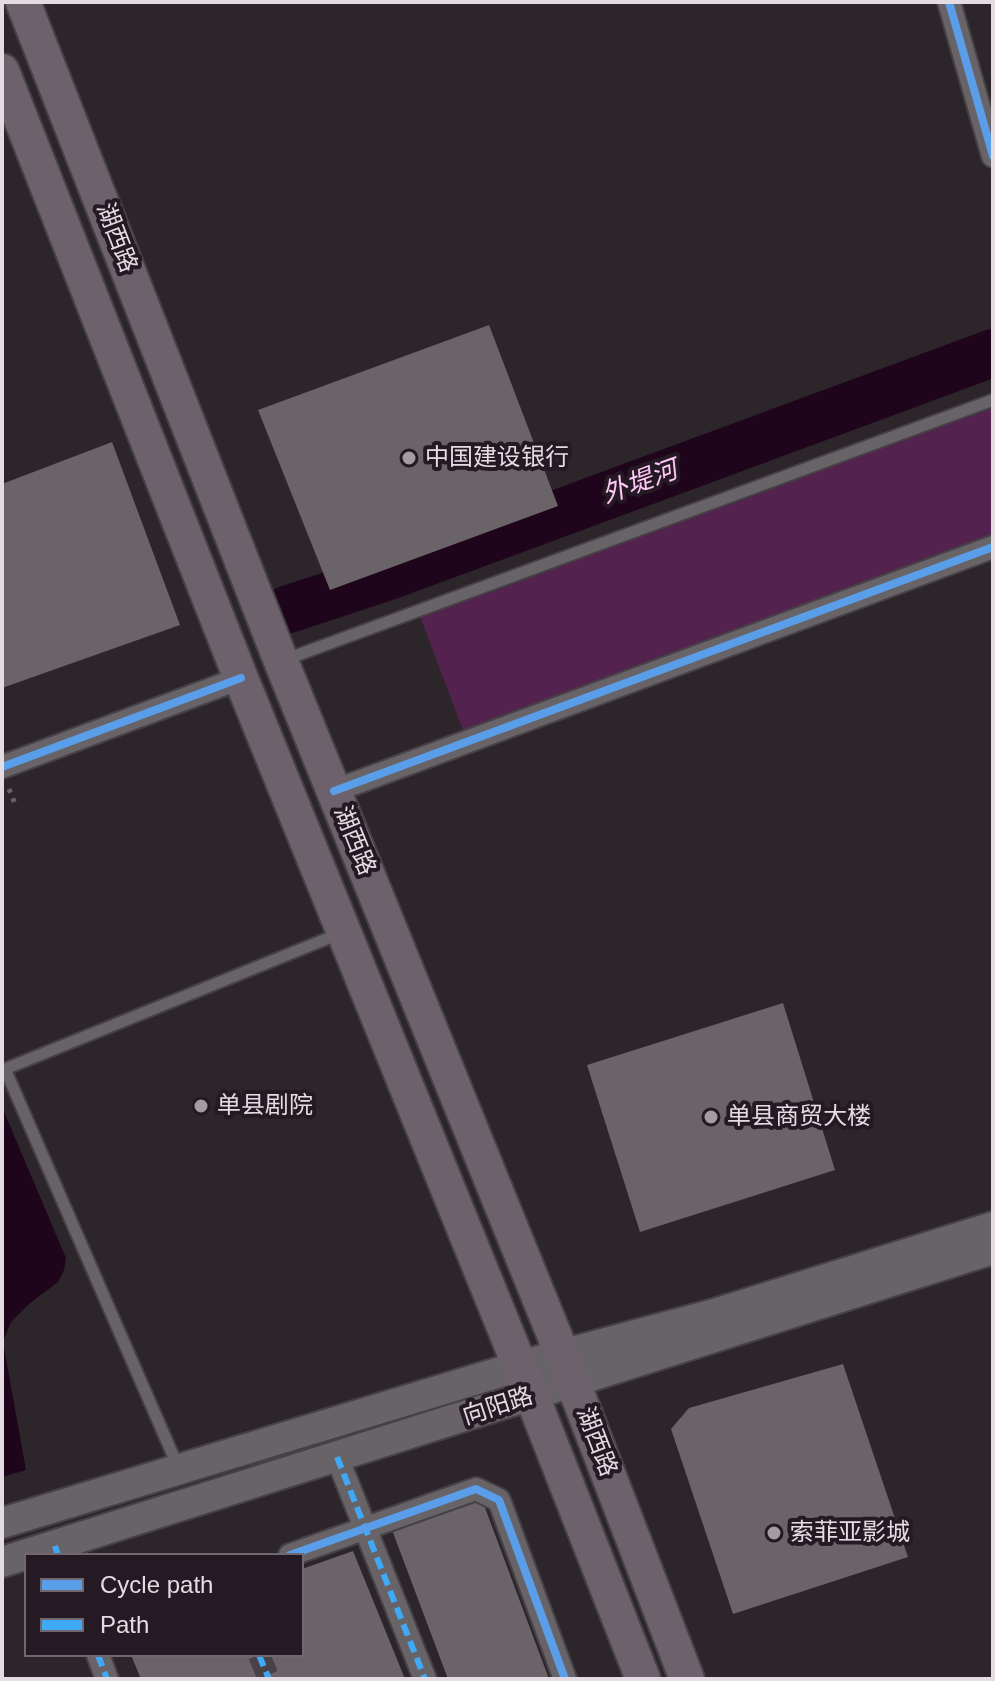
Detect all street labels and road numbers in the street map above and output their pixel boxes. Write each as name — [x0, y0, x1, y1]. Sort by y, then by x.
street label: 湖西路 — [90, 199, 142, 277]
street label: 湖西路 — [327, 802, 381, 880]
street label: 向阳路 — [459, 1382, 537, 1432]
street label: 湖西路 — [570, 1403, 622, 1481]

